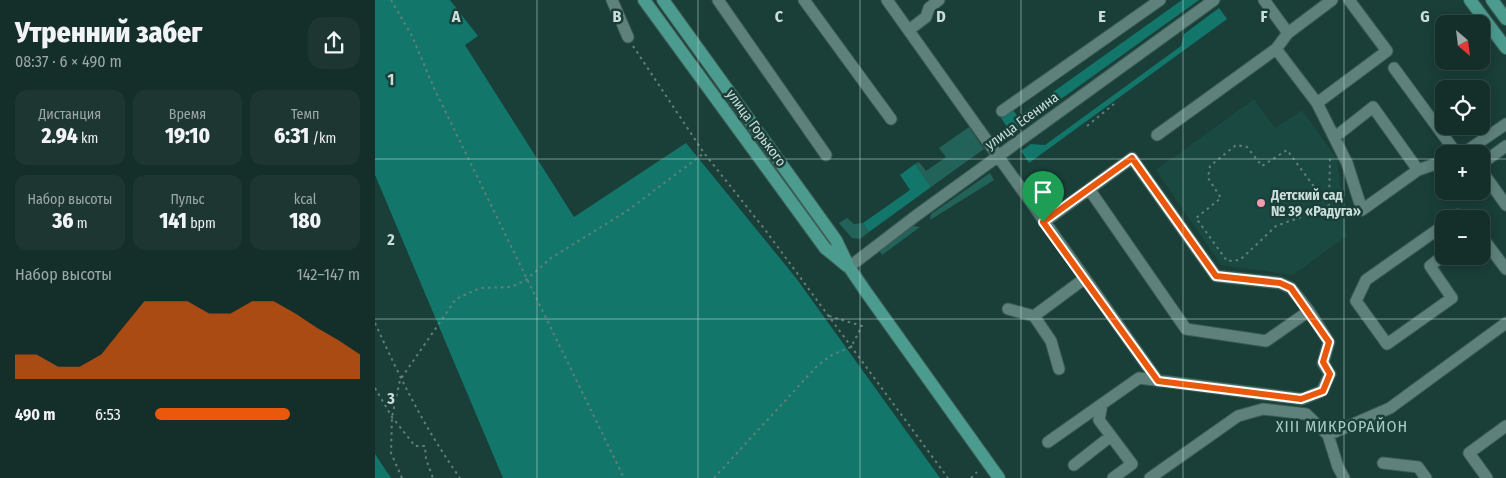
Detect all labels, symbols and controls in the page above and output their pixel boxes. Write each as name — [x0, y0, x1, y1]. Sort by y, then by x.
text: A — [451, 7, 461, 26]
text: B — [613, 7, 622, 26]
text: C — [775, 7, 784, 26]
text: D — [936, 7, 946, 26]
text: E — [1098, 7, 1106, 26]
text: F — [1260, 7, 1268, 26]
text: G — [1420, 7, 1430, 26]
north arrow — [1435, 15, 1490, 70]
map controls — [1435, 15, 1490, 265]
text: Утренний забег — [15, 16, 202, 49]
button: share — [308, 17, 360, 69]
text: 08:37 · 6 × 490 m — [15, 52, 122, 71]
text: 1 — [388, 70, 394, 89]
button: locate — [1435, 80, 1490, 135]
street label: улица Горького — [722, 86, 790, 170]
street label: улица Есенина — [982, 89, 1062, 153]
text: Дистанция — [38, 106, 101, 123]
text: Время — [169, 106, 206, 123]
text: Темп — [291, 106, 319, 123]
text: 2.94 — [41, 123, 78, 149]
text: 19:10 — [165, 123, 210, 149]
text: 6:31 — [274, 123, 309, 149]
text: km — [78, 130, 98, 147]
text: /km — [309, 130, 336, 147]
button: + — [1435, 145, 1490, 200]
pin — [1022, 171, 1064, 222]
icon: arrive — [1029, 178, 1057, 206]
place label: Детский сад № 39 «Радуга» — [1270, 187, 1361, 220]
text: Набор высоты — [27, 191, 112, 208]
text: Пульс — [170, 191, 205, 208]
text: kcal — [294, 191, 316, 208]
marker: Детский сад № 39 «Радуга» — [1255, 197, 1267, 209]
text: 36 — [52, 208, 73, 234]
text: 141 — [159, 208, 187, 234]
text: 180 — [289, 208, 321, 234]
button: − — [1435, 210, 1490, 265]
text: m — [73, 215, 87, 232]
text: bpm — [187, 215, 216, 232]
text: 2 — [386, 230, 395, 249]
text: Набор высоты — [15, 265, 112, 284]
text: 142–147 m — [296, 265, 360, 284]
text: 3 — [386, 389, 395, 408]
text: 490 m — [15, 405, 55, 424]
text: 6:53 — [95, 405, 121, 424]
district label: XIII МИКРОРАЙОН — [1276, 417, 1408, 436]

